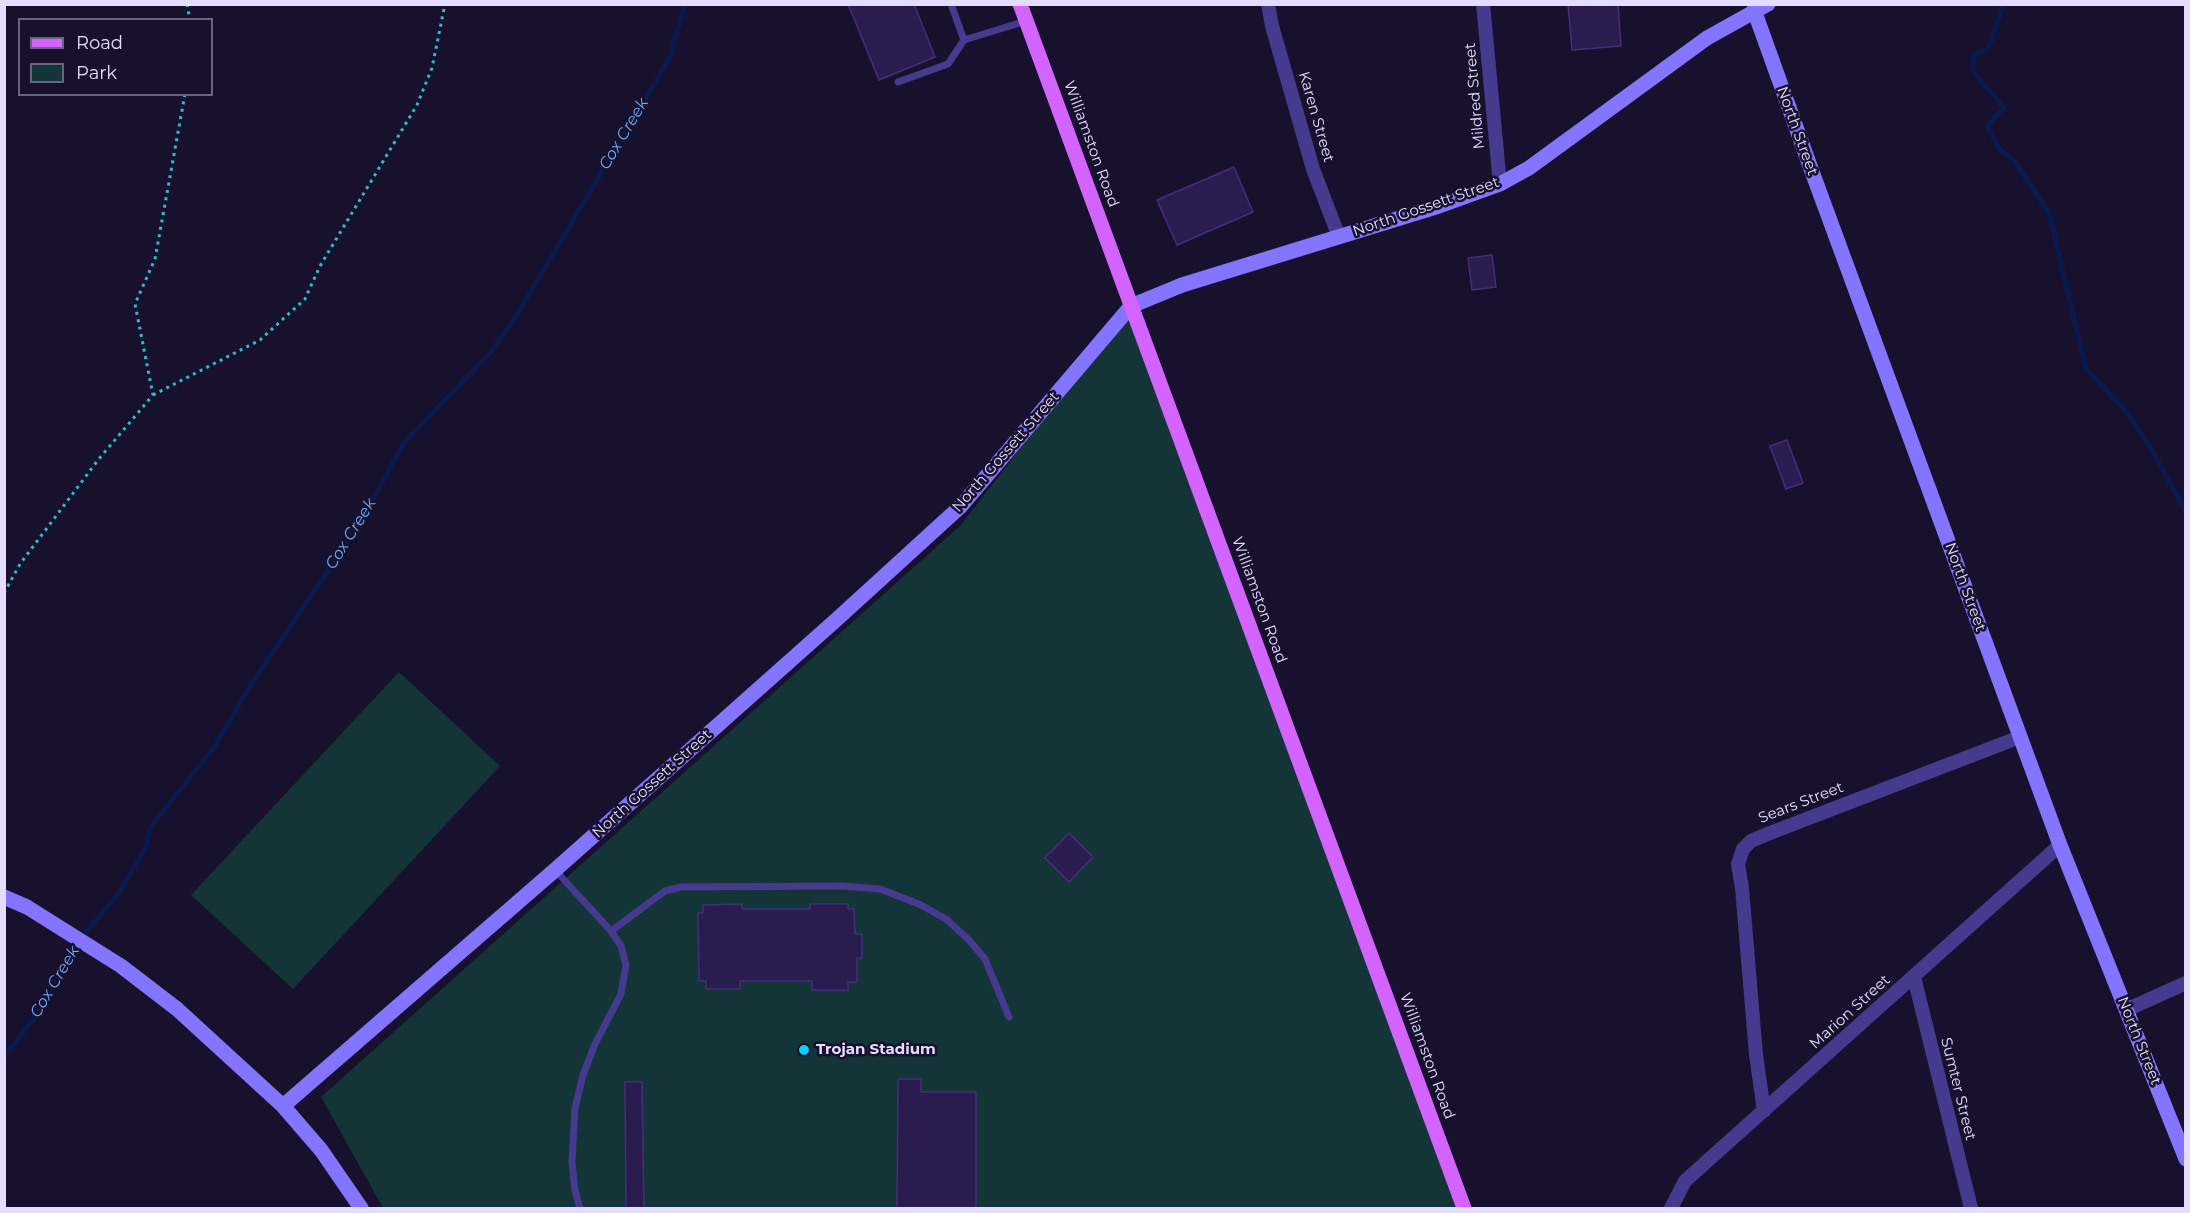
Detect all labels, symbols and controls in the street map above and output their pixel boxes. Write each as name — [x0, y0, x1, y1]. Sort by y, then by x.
legend — [18, 18, 213, 96]
text: Road — [76, 32, 123, 54]
street label: Mildred Street — [1461, 42, 1489, 150]
text: Park — [76, 62, 117, 84]
street label: Karen Street — [1294, 70, 1338, 164]
street label: Williamston Road — [1060, 78, 1122, 210]
street label: North Street — [1773, 84, 1821, 178]
water label: Cox Creek — [595, 95, 653, 173]
street label: North Gossett Street — [1350, 173, 1502, 241]
street label: North Gossett Street — [949, 388, 1063, 516]
water label: Cox Creek — [322, 495, 380, 573]
street label: Williamston Road — [1228, 534, 1290, 666]
street label: North Street — [1941, 540, 1989, 634]
street label: North Gossett Street — [589, 726, 715, 842]
street label: Sears Street — [1756, 779, 1846, 827]
water label: Cox Creek — [26, 943, 84, 1021]
street label: Marion Street — [1806, 971, 1894, 1053]
street label: Williamston Road — [1396, 990, 1458, 1122]
street label: North Street — [2113, 994, 2165, 1088]
street label: Sumter Street — [1937, 1036, 1979, 1142]
place label: Trojan Stadium — [816, 1041, 936, 1059]
marker: Trojan Stadium — [797, 1043, 811, 1057]

